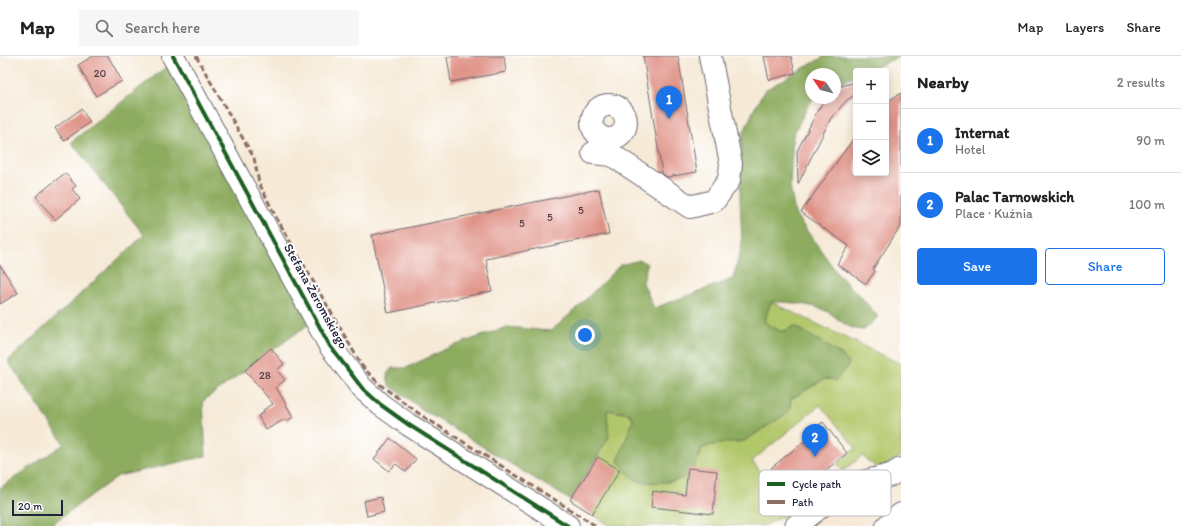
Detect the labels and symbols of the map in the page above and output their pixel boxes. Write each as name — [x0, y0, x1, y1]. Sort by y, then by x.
house number: 20 — [94, 67, 107, 80]
north arrow — [805, 68, 841, 104]
pin: 1 — [656, 86, 682, 119]
house number: 5 — [578, 204, 584, 217]
house number: 5 — [547, 211, 553, 224]
house number: 5 — [519, 217, 525, 230]
street label: Stefana Żeromskiego — [281, 241, 351, 352]
your location — [575, 325, 595, 345]
house number: 28 — [259, 369, 271, 382]
pin: 2 — [802, 424, 828, 457]
legend — [759, 470, 891, 516]
text: Cycle path — [792, 478, 841, 491]
text: Path — [792, 496, 814, 509]
scale bar — [12, 498, 63, 517]

